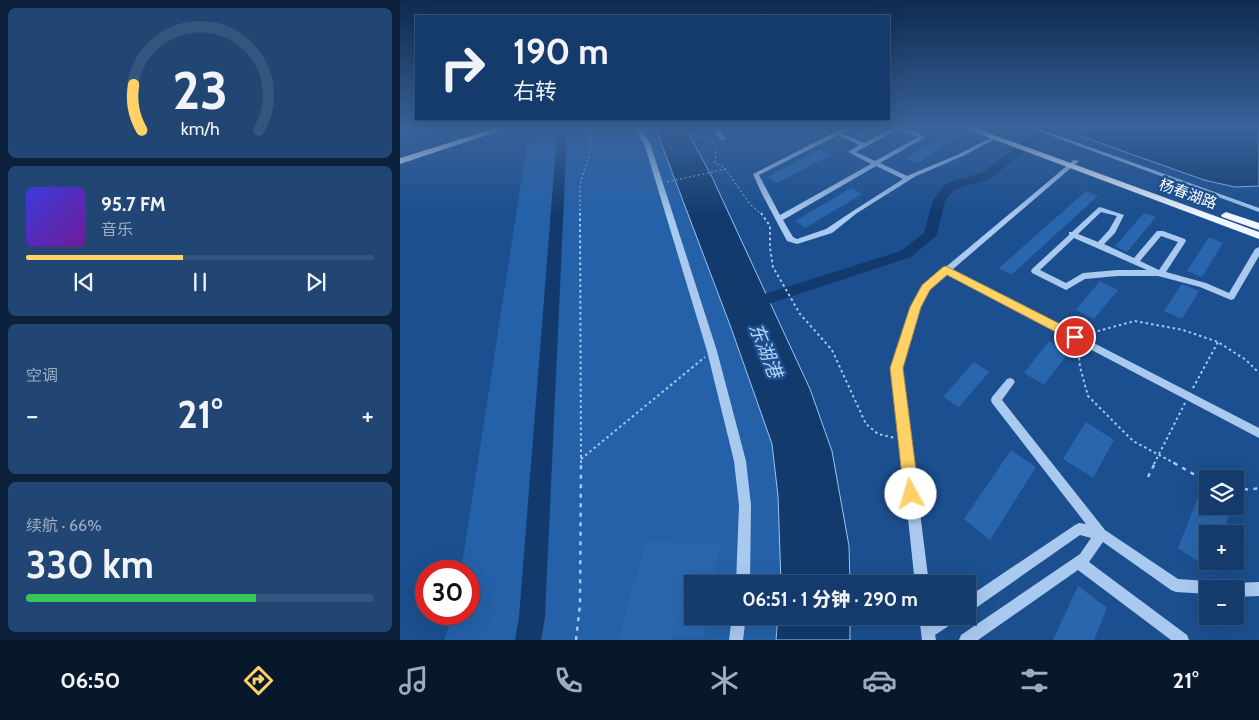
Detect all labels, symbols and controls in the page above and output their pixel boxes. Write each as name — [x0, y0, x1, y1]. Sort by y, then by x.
text: 190 m — [513, 30, 609, 73]
icon: right — [430, 35, 495, 100]
text: 23 — [172, 59, 228, 122]
text: 右转 — [513, 78, 557, 105]
text: km/h — [180, 118, 220, 139]
street label: 杨春湖路 — [1157, 175, 1219, 213]
text: 95.7 FM — [101, 193, 166, 216]
text: 音乐 — [101, 220, 133, 239]
icon: previous — [70, 268, 98, 296]
icon: pause — [186, 268, 214, 296]
icon: next — [302, 268, 330, 296]
pin — [1054, 316, 1096, 358]
water label: 东湖港 — [744, 319, 788, 384]
icon: arrive — [1061, 323, 1089, 351]
text: 空调 — [26, 366, 58, 385]
text: 21° — [177, 391, 223, 438]
text: − — [26, 398, 38, 432]
text: + — [362, 398, 374, 432]
position arrow — [884, 467, 936, 519]
map controls — [1199, 470, 1244, 625]
button: layers — [1199, 470, 1244, 515]
text: 续航 · 66% — [26, 516, 102, 535]
button: + — [1199, 525, 1244, 570]
text: 330 km — [26, 541, 154, 588]
speed limit sign: 30 — [415, 560, 480, 625]
button: − — [1199, 580, 1244, 625]
text: 06:51 · 1 分钟 · 290 m — [742, 588, 918, 611]
icon: directions — [241, 663, 276, 698]
icon: music — [396, 663, 431, 698]
icon: phone — [551, 663, 586, 698]
icon: climate — [707, 663, 742, 698]
icon: car — [862, 663, 897, 698]
icon: filters — [1017, 663, 1052, 698]
text: 06:50 — [60, 667, 120, 694]
text: 21° — [1173, 667, 1199, 694]

